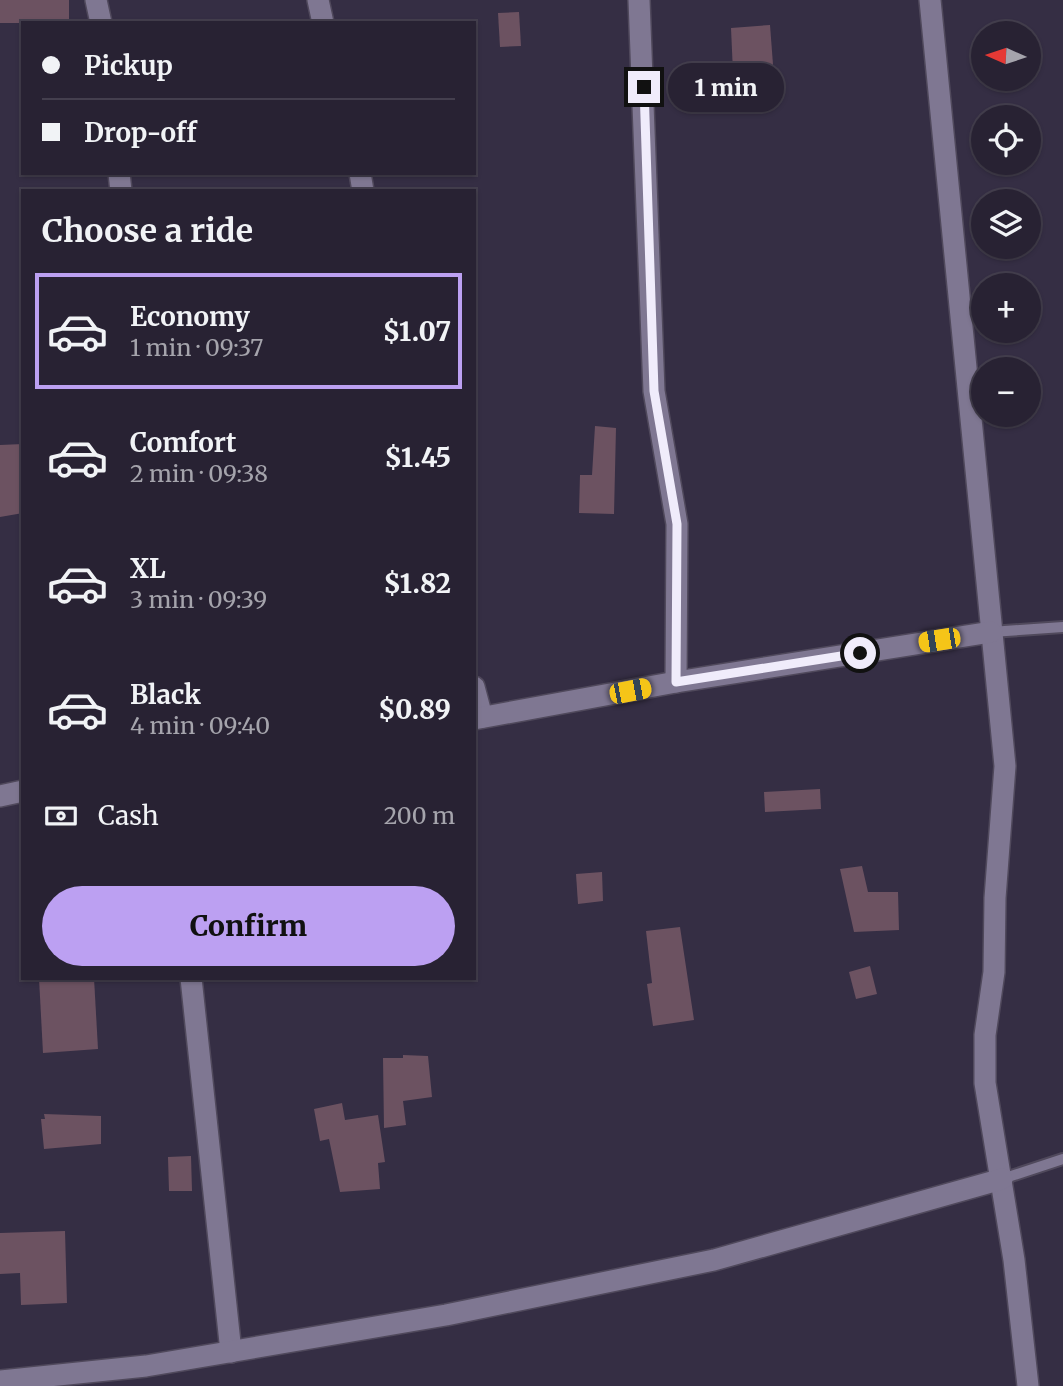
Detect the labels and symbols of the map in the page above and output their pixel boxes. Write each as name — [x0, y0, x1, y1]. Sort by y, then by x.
north arrow — [971, 21, 1041, 91]
callout: 1 min — [668, 62, 784, 112]
route end — [628, 71, 660, 103]
car — [917, 626, 962, 654]
route start — [844, 637, 876, 669]
car — [608, 677, 653, 705]

